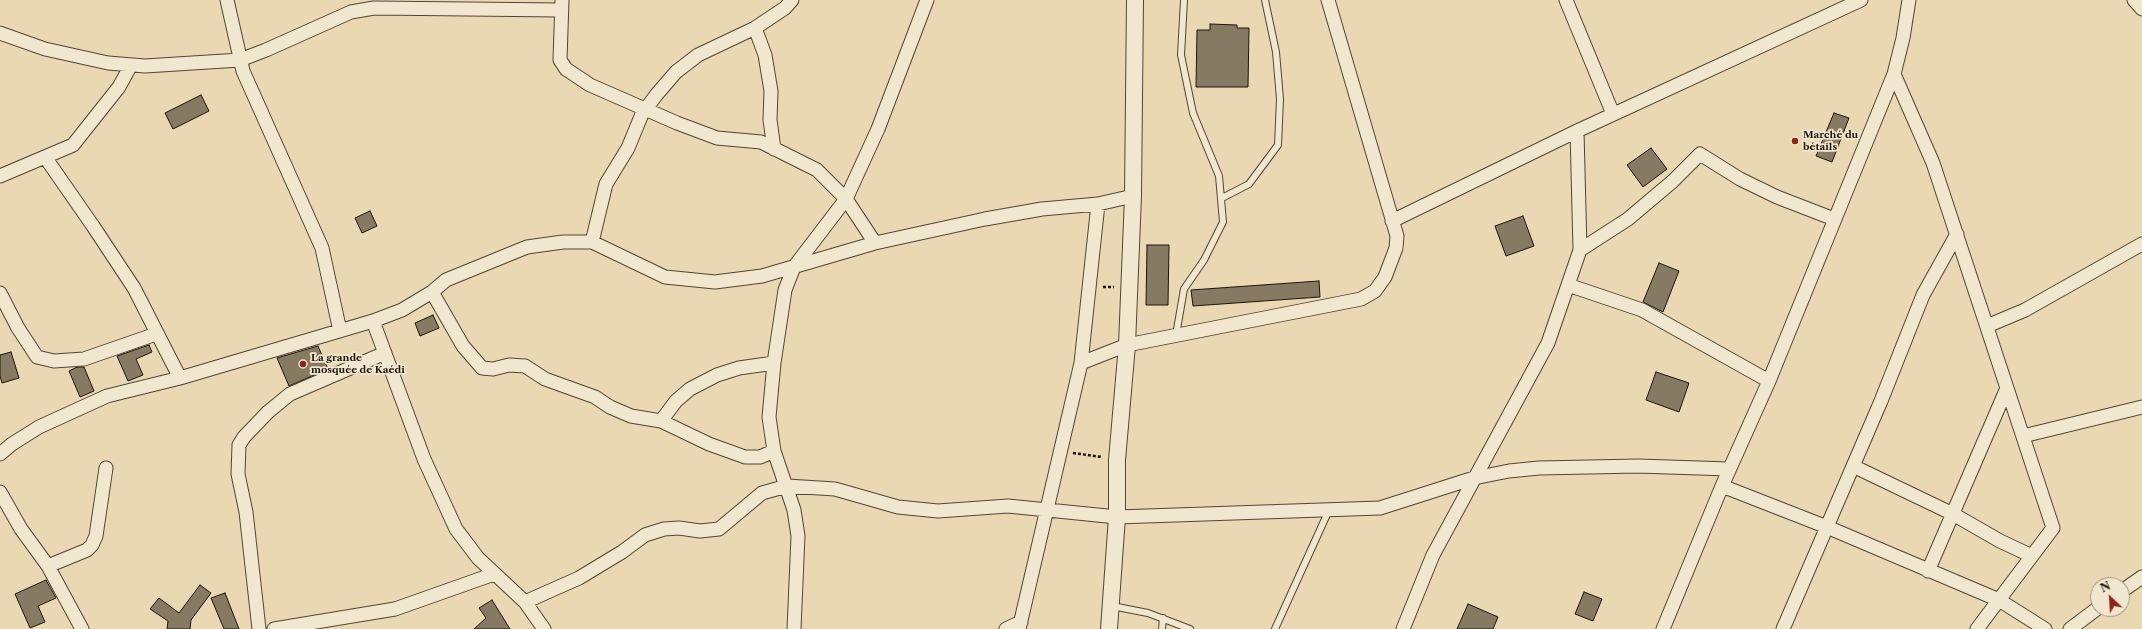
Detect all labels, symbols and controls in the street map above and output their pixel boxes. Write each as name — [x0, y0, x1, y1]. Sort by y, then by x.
place label: Marché du bétails — [1803, 129, 1858, 152]
marker: Marché du bétails — [1790, 136, 1800, 146]
place label: La grande mosquée de Kaédi — [311, 352, 405, 376]
marker: La grande mosquée de Kaédi — [298, 359, 308, 369]
north arrow — [2090, 577, 2130, 617]
text: N — [2098, 579, 2113, 595]

